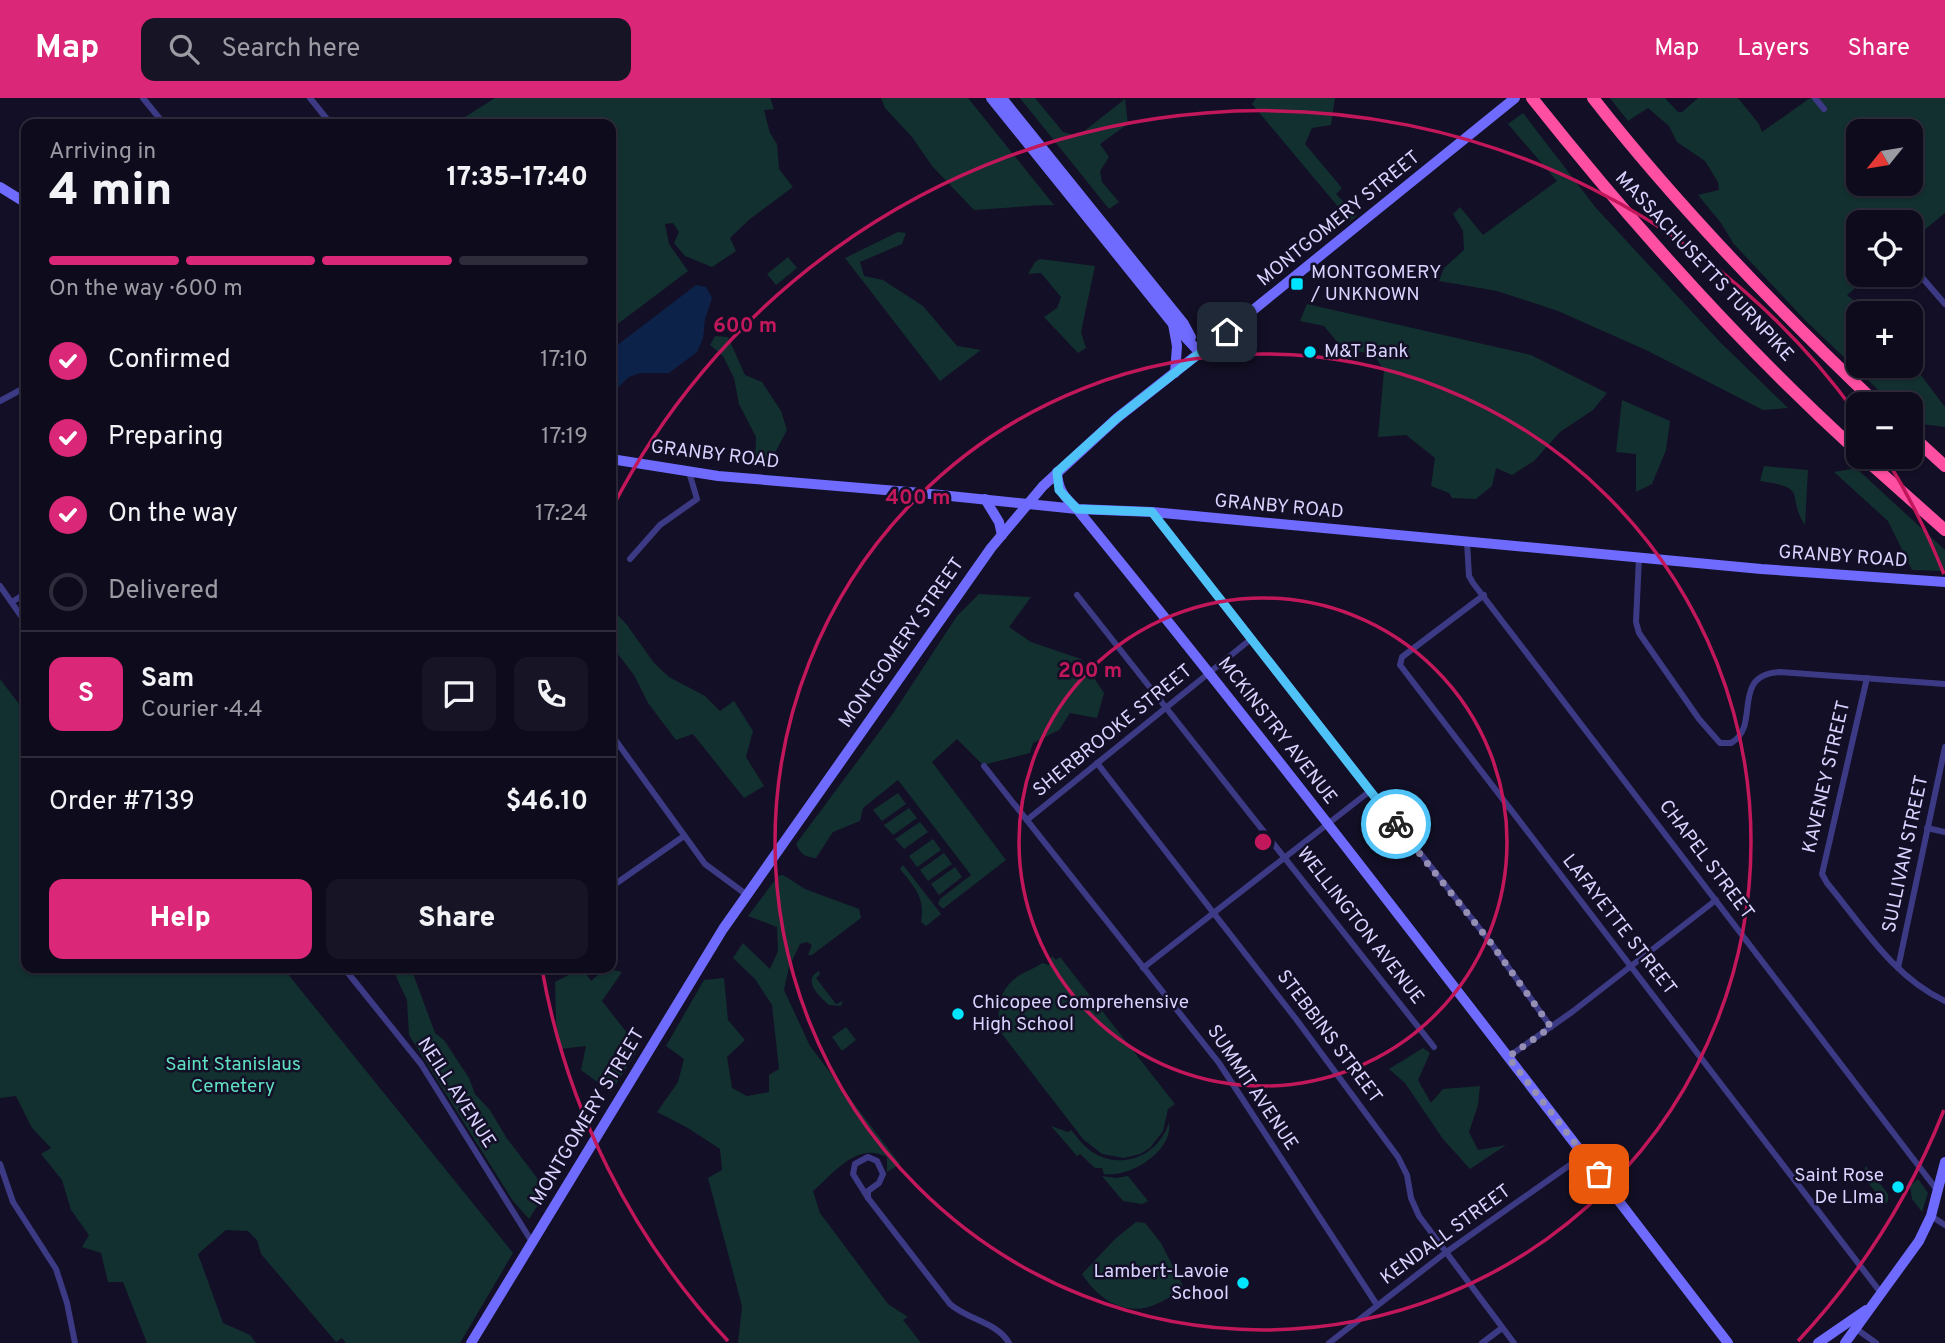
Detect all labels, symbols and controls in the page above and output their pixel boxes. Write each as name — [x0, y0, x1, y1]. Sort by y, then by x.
search box — [141, 18, 631, 81]
text: Map — [35, 28, 99, 70]
icon: search — [165, 30, 203, 68]
text: Search here — [221, 33, 360, 66]
text: Map — [1654, 34, 1699, 64]
text: Layers — [1737, 34, 1809, 64]
text: Share — [1847, 34, 1910, 64]
north arrow — [1846, 119, 1923, 196]
map controls — [1846, 119, 1923, 469]
text: Arriving in — [49, 138, 156, 167]
street label: MONTGOMERY STREET — [1253, 146, 1425, 292]
text: 17:35–17:40 — [446, 162, 588, 195]
text: 4 min — [49, 163, 173, 222]
street label: MASSACHUSETTS TURNPIKE — [1609, 167, 1799, 367]
button: locate — [1846, 210, 1923, 287]
place label: MONTGOMERY / UNKNOWN — [1310, 261, 1442, 307]
text: On the way · 600 m — [49, 275, 243, 304]
marker: MONTGOMERY / UNKNOWN — [1289, 276, 1305, 292]
button: + — [1846, 301, 1923, 378]
pin — [1197, 302, 1257, 362]
text: 600 m — [713, 313, 777, 340]
icon: home — [1208, 313, 1246, 351]
place label: M&T Bank — [1324, 340, 1409, 364]
icon: check — [49, 342, 87, 380]
text: Confirmed — [108, 344, 231, 377]
marker: M&T Bank — [1302, 344, 1318, 360]
text: 17:10 — [540, 346, 588, 375]
button: − — [1846, 392, 1923, 469]
icon: check — [49, 419, 87, 457]
text: Preparing — [108, 421, 223, 454]
text: 17:19 — [541, 423, 588, 452]
street label: GRANBY ROAD — [649, 435, 781, 475]
text: 400 m — [886, 485, 950, 512]
street label: GRANBY ROAD — [1213, 489, 1345, 525]
icon: check — [49, 496, 87, 534]
text: On the way — [108, 498, 238, 531]
text: 17:24 — [535, 500, 588, 529]
street label: GRANBY ROAD — [1778, 541, 1908, 573]
street label: MONTGOMERY STREET — [834, 553, 970, 733]
text: Delivered — [108, 575, 219, 608]
street label: MCKINSTRY AVENUE — [1212, 652, 1342, 810]
button: chat — [422, 657, 496, 731]
button: phone — [514, 657, 588, 731]
text: 200 m — [1058, 658, 1122, 685]
street label: SHERBROOKE STREET — [1029, 659, 1197, 803]
text: Sam — [141, 663, 194, 696]
text: S — [78, 678, 94, 711]
text: Courier · 4.4 — [141, 696, 263, 725]
street label: KAVENEY STREET — [1798, 698, 1856, 856]
street label: SULLIVAN STREET — [1878, 773, 1934, 935]
text: Order #7139 — [49, 786, 195, 819]
text: $46.10 — [506, 786, 588, 819]
courier — [1361, 789, 1431, 859]
street label: CHAPEL STREET — [1653, 795, 1759, 925]
icon: bike — [1377, 805, 1415, 843]
centre of rings — [1251, 830, 1275, 854]
street label: WELLINGTON AVENUE — [1291, 842, 1429, 1010]
street label: LAFAYETTE STREET — [1556, 850, 1682, 1000]
button: Help — [49, 879, 312, 959]
button: Share — [326, 879, 588, 959]
street label: STEBBINS STREET — [1271, 965, 1387, 1109]
place label: Chicopee Comprehensive High School — [972, 991, 1189, 1037]
marker: Chicopee Comprehensive High School — [950, 1006, 966, 1022]
street label: SUMMIT AVENUE — [1201, 1021, 1303, 1155]
street label: MONTGOMERY STREET — [526, 1024, 650, 1210]
street label: NEILL AVENUE — [411, 1033, 501, 1153]
park label: Saint Stanislaus Cemetery — [165, 1053, 301, 1099]
pin — [1569, 1144, 1629, 1204]
icon: bag — [1580, 1155, 1618, 1193]
place label: Saint Rose De LIma — [1794, 1164, 1884, 1210]
marker: Saint Rose De LIma — [1890, 1179, 1906, 1195]
street label: KENDALL STREET — [1376, 1180, 1516, 1290]
place label: Lambert-Lavoie School — [1093, 1260, 1229, 1306]
marker: Lambert-Lavoie School — [1235, 1275, 1251, 1291]

